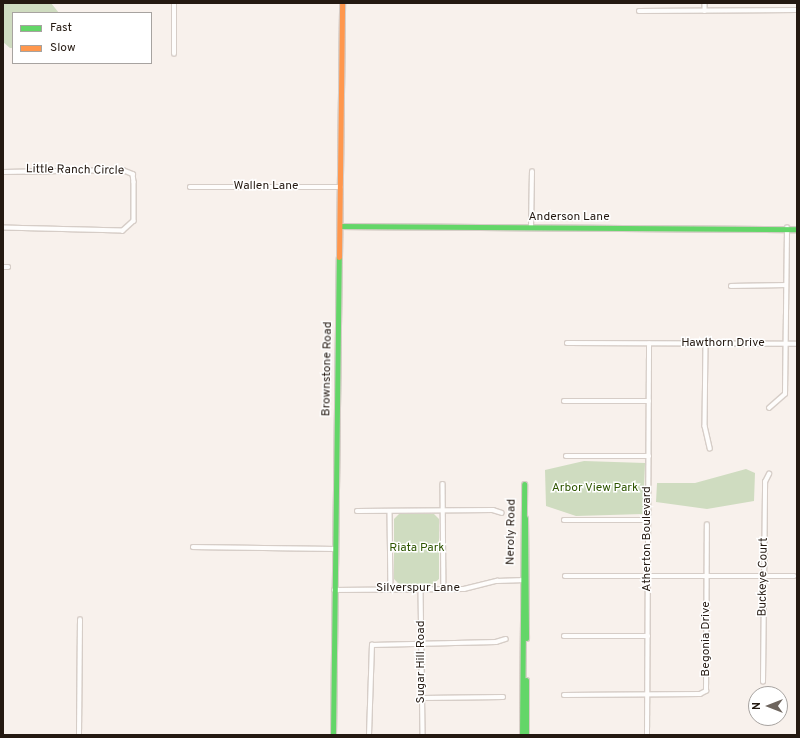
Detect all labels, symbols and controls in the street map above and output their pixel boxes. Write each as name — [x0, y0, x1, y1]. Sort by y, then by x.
legend — [12, 12, 152, 64]
text: Fast — [50, 20, 72, 36]
text: Slow — [50, 40, 76, 56]
street label: Little Ranch Circle — [26, 163, 124, 179]
street label: Wallen Lane — [233, 180, 299, 194]
street label: Anderson Lane — [528, 211, 610, 225]
street label: Brownstone Road — [320, 322, 336, 416]
street label: Hawthorn Drive — [681, 337, 765, 351]
park label: Arbor View Park — [551, 482, 639, 496]
street label: Atherton Boulevard — [641, 486, 655, 592]
street label: Neroly Road — [504, 499, 520, 565]
street label: Buckeye Court — [756, 537, 772, 617]
park label: Riata Park — [389, 542, 445, 556]
street label: Silverspur Lane — [376, 582, 460, 596]
street label: Begonia Drive — [700, 601, 714, 677]
street label: Sugar Hill Road — [415, 620, 429, 704]
north arrow — [748, 686, 788, 726]
text: N — [750, 702, 764, 710]

